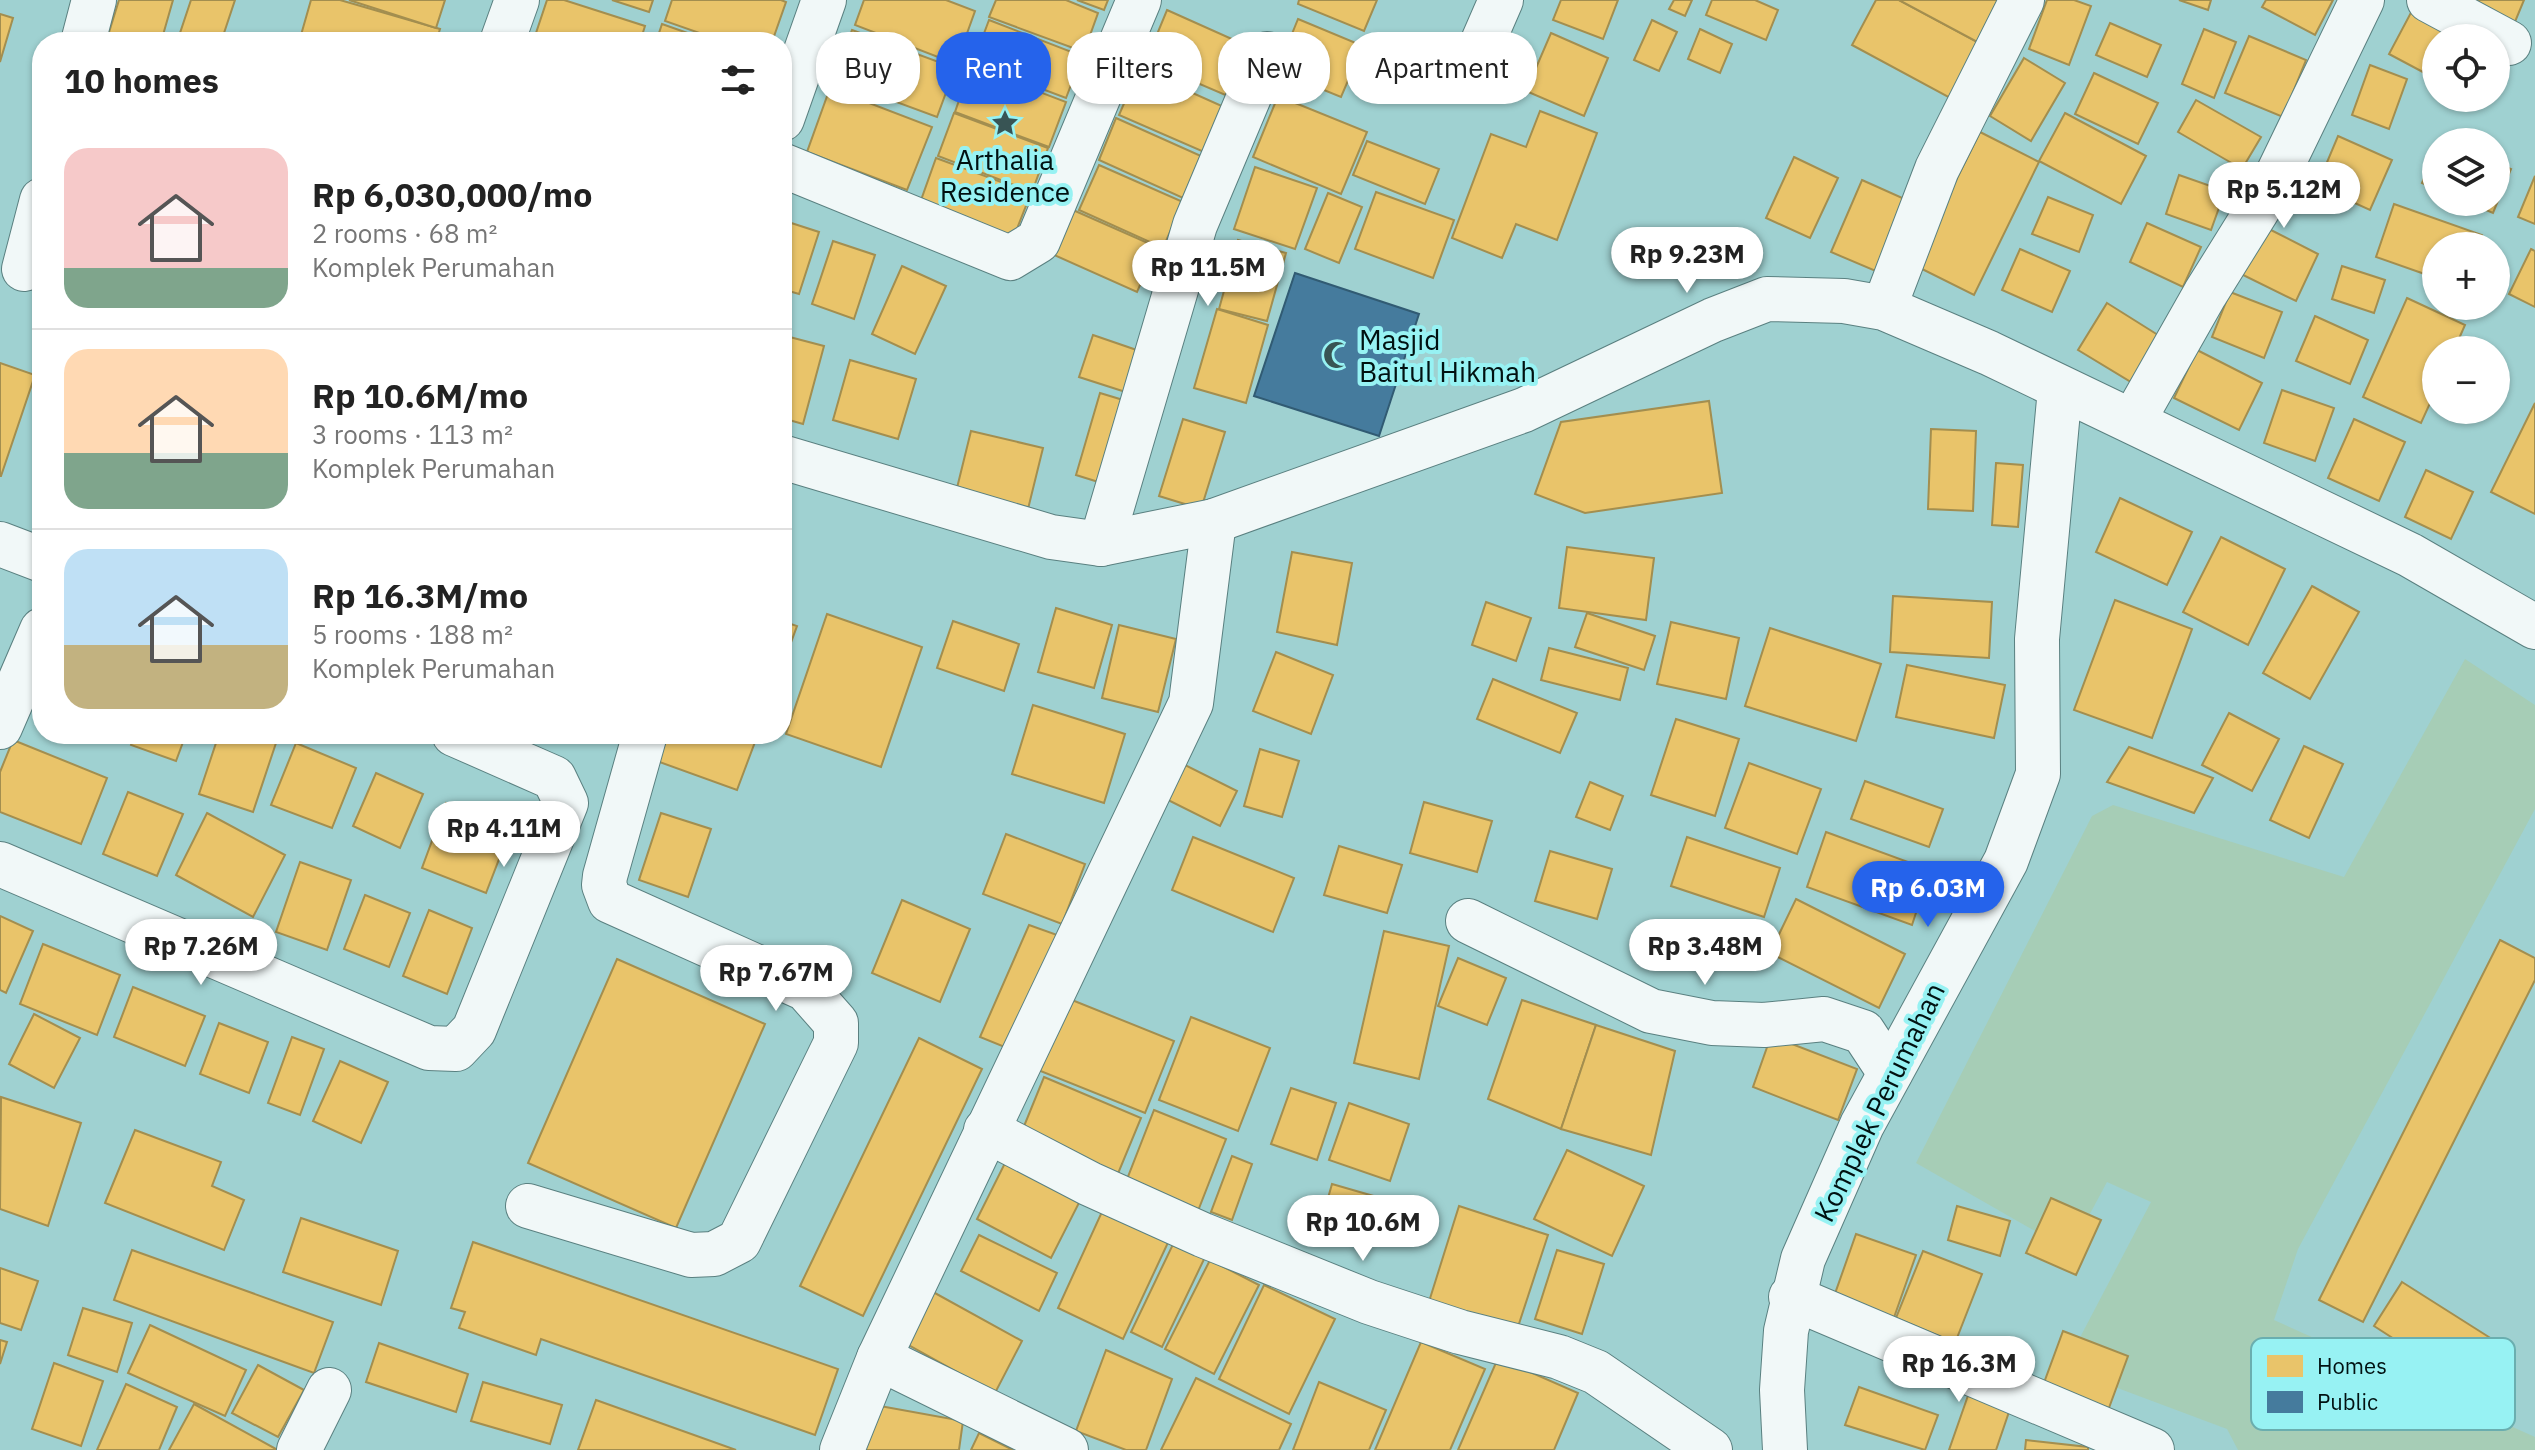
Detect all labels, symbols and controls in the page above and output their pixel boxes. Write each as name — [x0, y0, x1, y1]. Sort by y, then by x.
map controls — [2422, 24, 2510, 424]
button: locate — [2422, 24, 2510, 112]
chip: Buy — [816, 32, 920, 104]
chip: Rent — [936, 32, 1051, 104]
chip: Filters — [1067, 32, 1202, 104]
chip: New — [1218, 32, 1330, 104]
chip: Apartment — [1346, 32, 1537, 104]
text: 10 homes — [64, 58, 219, 102]
icon: filters — [716, 58, 760, 102]
place icon: Arthalia Residence — [990, 108, 1020, 138]
button: layers — [2422, 128, 2510, 216]
place label: Arthalia Residence — [940, 141, 1070, 210]
pin: Rp 5.12M — [2201, 162, 2367, 230]
text: Rp 5.12M — [2226, 171, 2342, 205]
text: Rp 6,030,000/mo — [312, 172, 592, 216]
icon: home — [128, 180, 224, 276]
text: 2 rooms · 68 m² — [312, 216, 497, 250]
pin: Rp 9.23M — [1604, 227, 1770, 295]
button: + — [2422, 232, 2510, 320]
text: Rp 9.23M — [1629, 236, 1745, 270]
pin: Rp 11.5M — [1125, 240, 1291, 308]
text: Rp 11.5M — [1150, 249, 1266, 283]
text: Komplek Perumahan — [312, 250, 555, 284]
place label: Masjid Baitul Hikmah — [1359, 321, 1536, 390]
button: − — [2422, 336, 2510, 424]
mosque icon: Masjid Baitul Hikmah — [1322, 340, 1352, 370]
text: Rp 10.6M/mo — [312, 373, 528, 417]
icon: home — [128, 381, 224, 477]
text: 3 rooms · 113 m² — [312, 417, 513, 451]
text: Komplek Perumahan — [312, 451, 555, 485]
text: Rp 16.3M/mo — [312, 573, 528, 617]
icon: home — [128, 581, 224, 677]
text: 5 rooms · 188 m² — [312, 617, 513, 651]
text: Komplek Perumahan — [312, 651, 555, 685]
pin: Rp 4.11M — [421, 801, 587, 869]
text: Rp 4.11M — [446, 810, 562, 844]
pin: Rp 6.03M — [1845, 861, 2011, 929]
text: Rp 6.03M — [1870, 870, 1986, 904]
pin: Rp 7.26M — [118, 919, 284, 987]
pin: Rp 3.48M — [1622, 919, 1788, 987]
text: Rp 7.26M — [143, 928, 259, 962]
text: Rp 3.48M — [1647, 928, 1763, 962]
pin: Rp 7.67M — [693, 945, 859, 1013]
text: Rp 7.67M — [718, 954, 834, 988]
street label: Komplek Perumahan — [1805, 976, 1953, 1228]
pin: Rp 10.6M — [1280, 1195, 1446, 1263]
text: Rp 10.6M — [1305, 1204, 1421, 1238]
pin: Rp 16.3M — [1876, 1336, 2042, 1404]
legend — [2251, 1338, 2515, 1430]
text: Rp 16.3M — [1901, 1345, 2017, 1379]
text: Homes — [2317, 1351, 2387, 1380]
text: Public — [2317, 1387, 2378, 1416]

